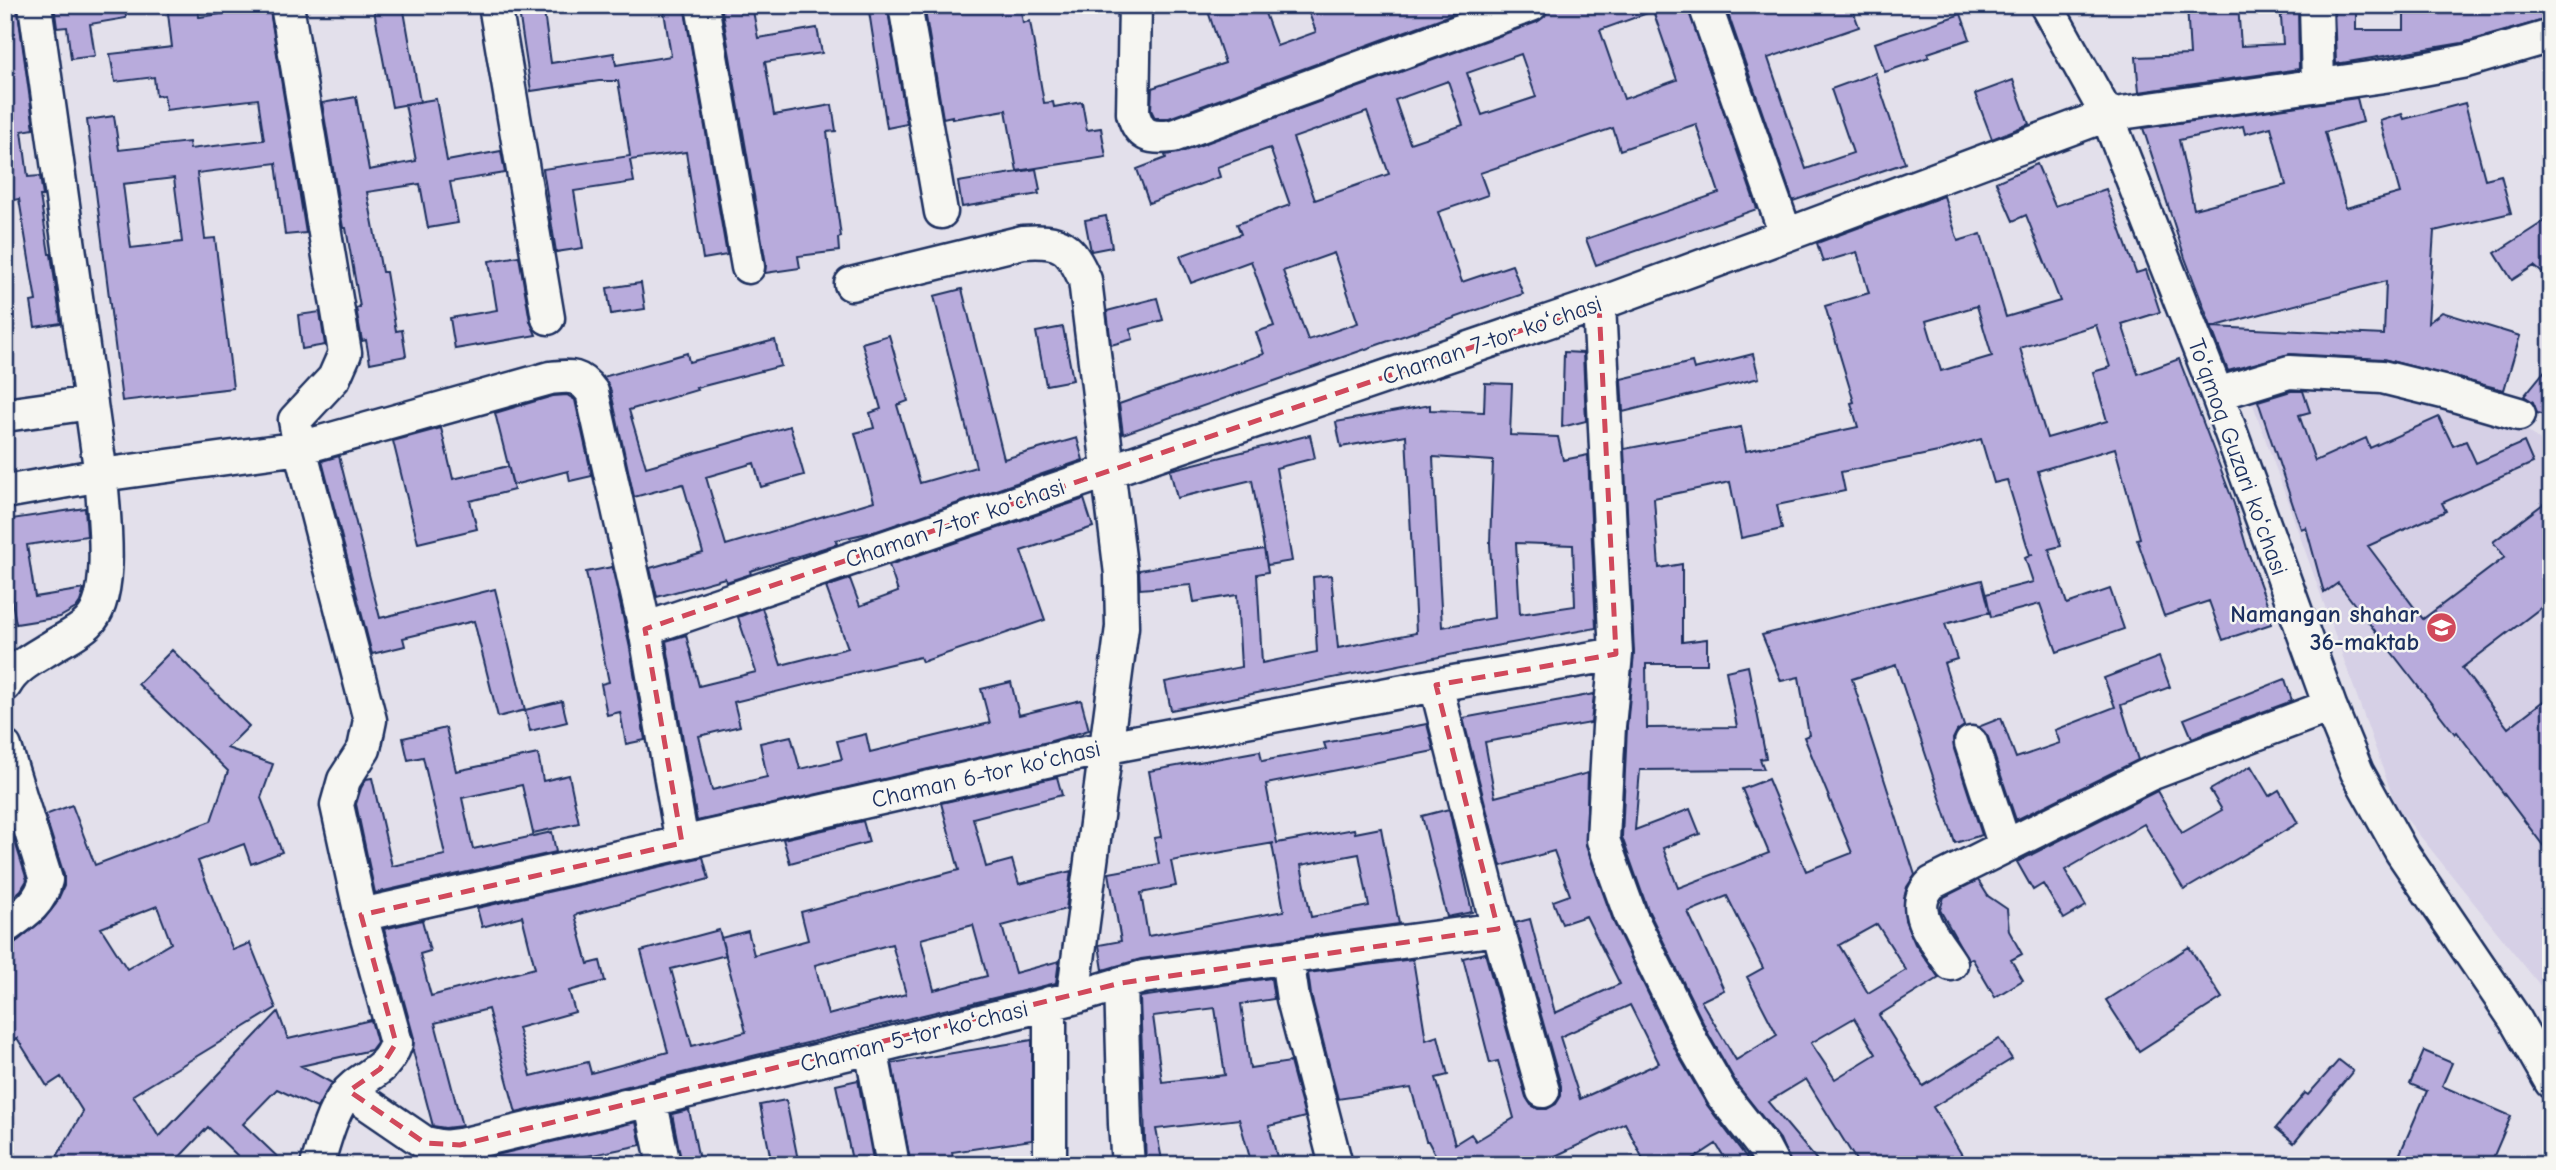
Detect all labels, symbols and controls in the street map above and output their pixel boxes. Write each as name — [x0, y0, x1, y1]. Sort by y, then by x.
street label: Chaman 7-tor koʻchasi — [1379, 289, 1605, 391]
street label: Toʻqmoq Guzari koʻchasi — [2182, 335, 2294, 579]
street label: Chaman 7-tor koʻchasi — [842, 472, 1068, 574]
place label: Namangan shahar 36-maktab — [2230, 600, 2419, 656]
school or university icon: Namangan shahar 36-maktab — [2425, 611, 2459, 645]
street label: Chaman 6-tor koʻchasi — [869, 734, 1103, 814]
street label: Chaman 5-tor koʻchasi — [797, 994, 1031, 1078]

